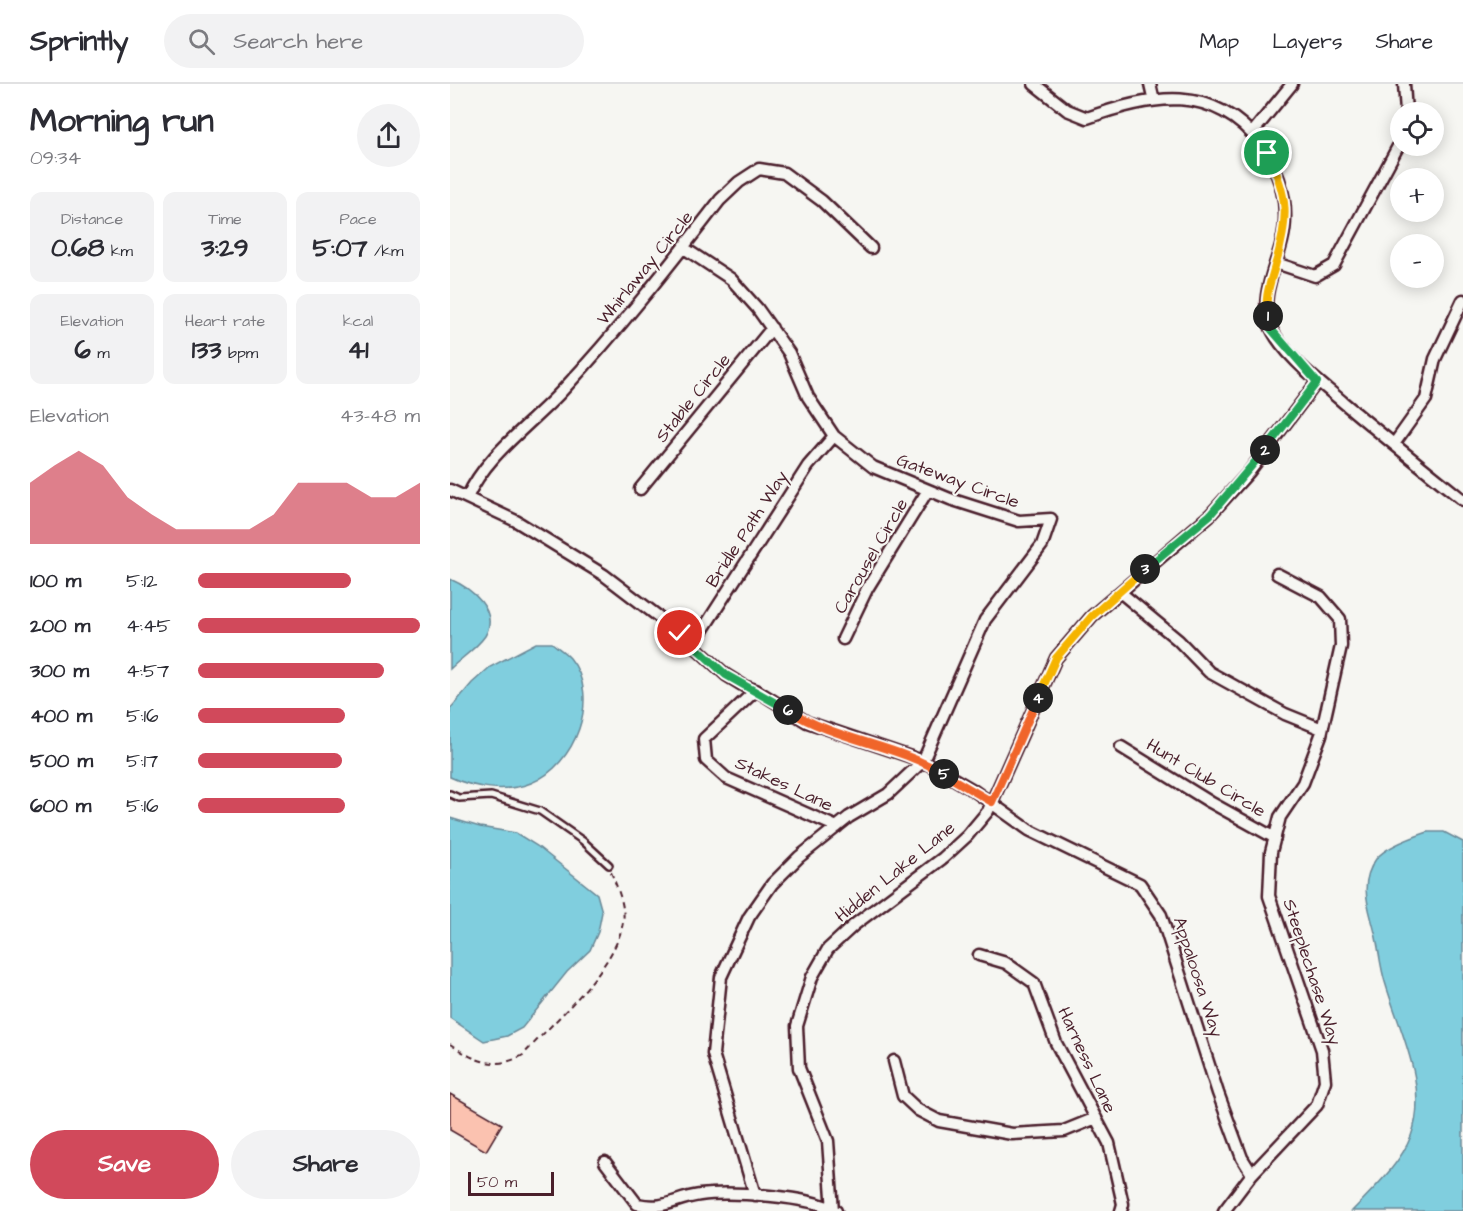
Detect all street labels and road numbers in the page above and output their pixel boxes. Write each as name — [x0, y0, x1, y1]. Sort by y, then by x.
street label: Whirlaway Circle — [591, 205, 700, 331]
street label: Stable Circle — [650, 348, 737, 448]
street label: Gateway Circle — [893, 447, 1023, 516]
street label: Bridle Path Way — [700, 466, 795, 593]
street label: Carousel Circle — [828, 494, 914, 618]
street label: Hunt Club Circle — [1142, 733, 1270, 824]
street label: Stakes Lane — [731, 750, 837, 818]
street label: Hidden Lake Lane — [830, 816, 961, 928]
street label: Steeplechase Way — [1276, 896, 1347, 1049]
street label: Appaloosa Way — [1166, 914, 1229, 1041]
street label: Harness Lane — [1052, 1003, 1123, 1117]

